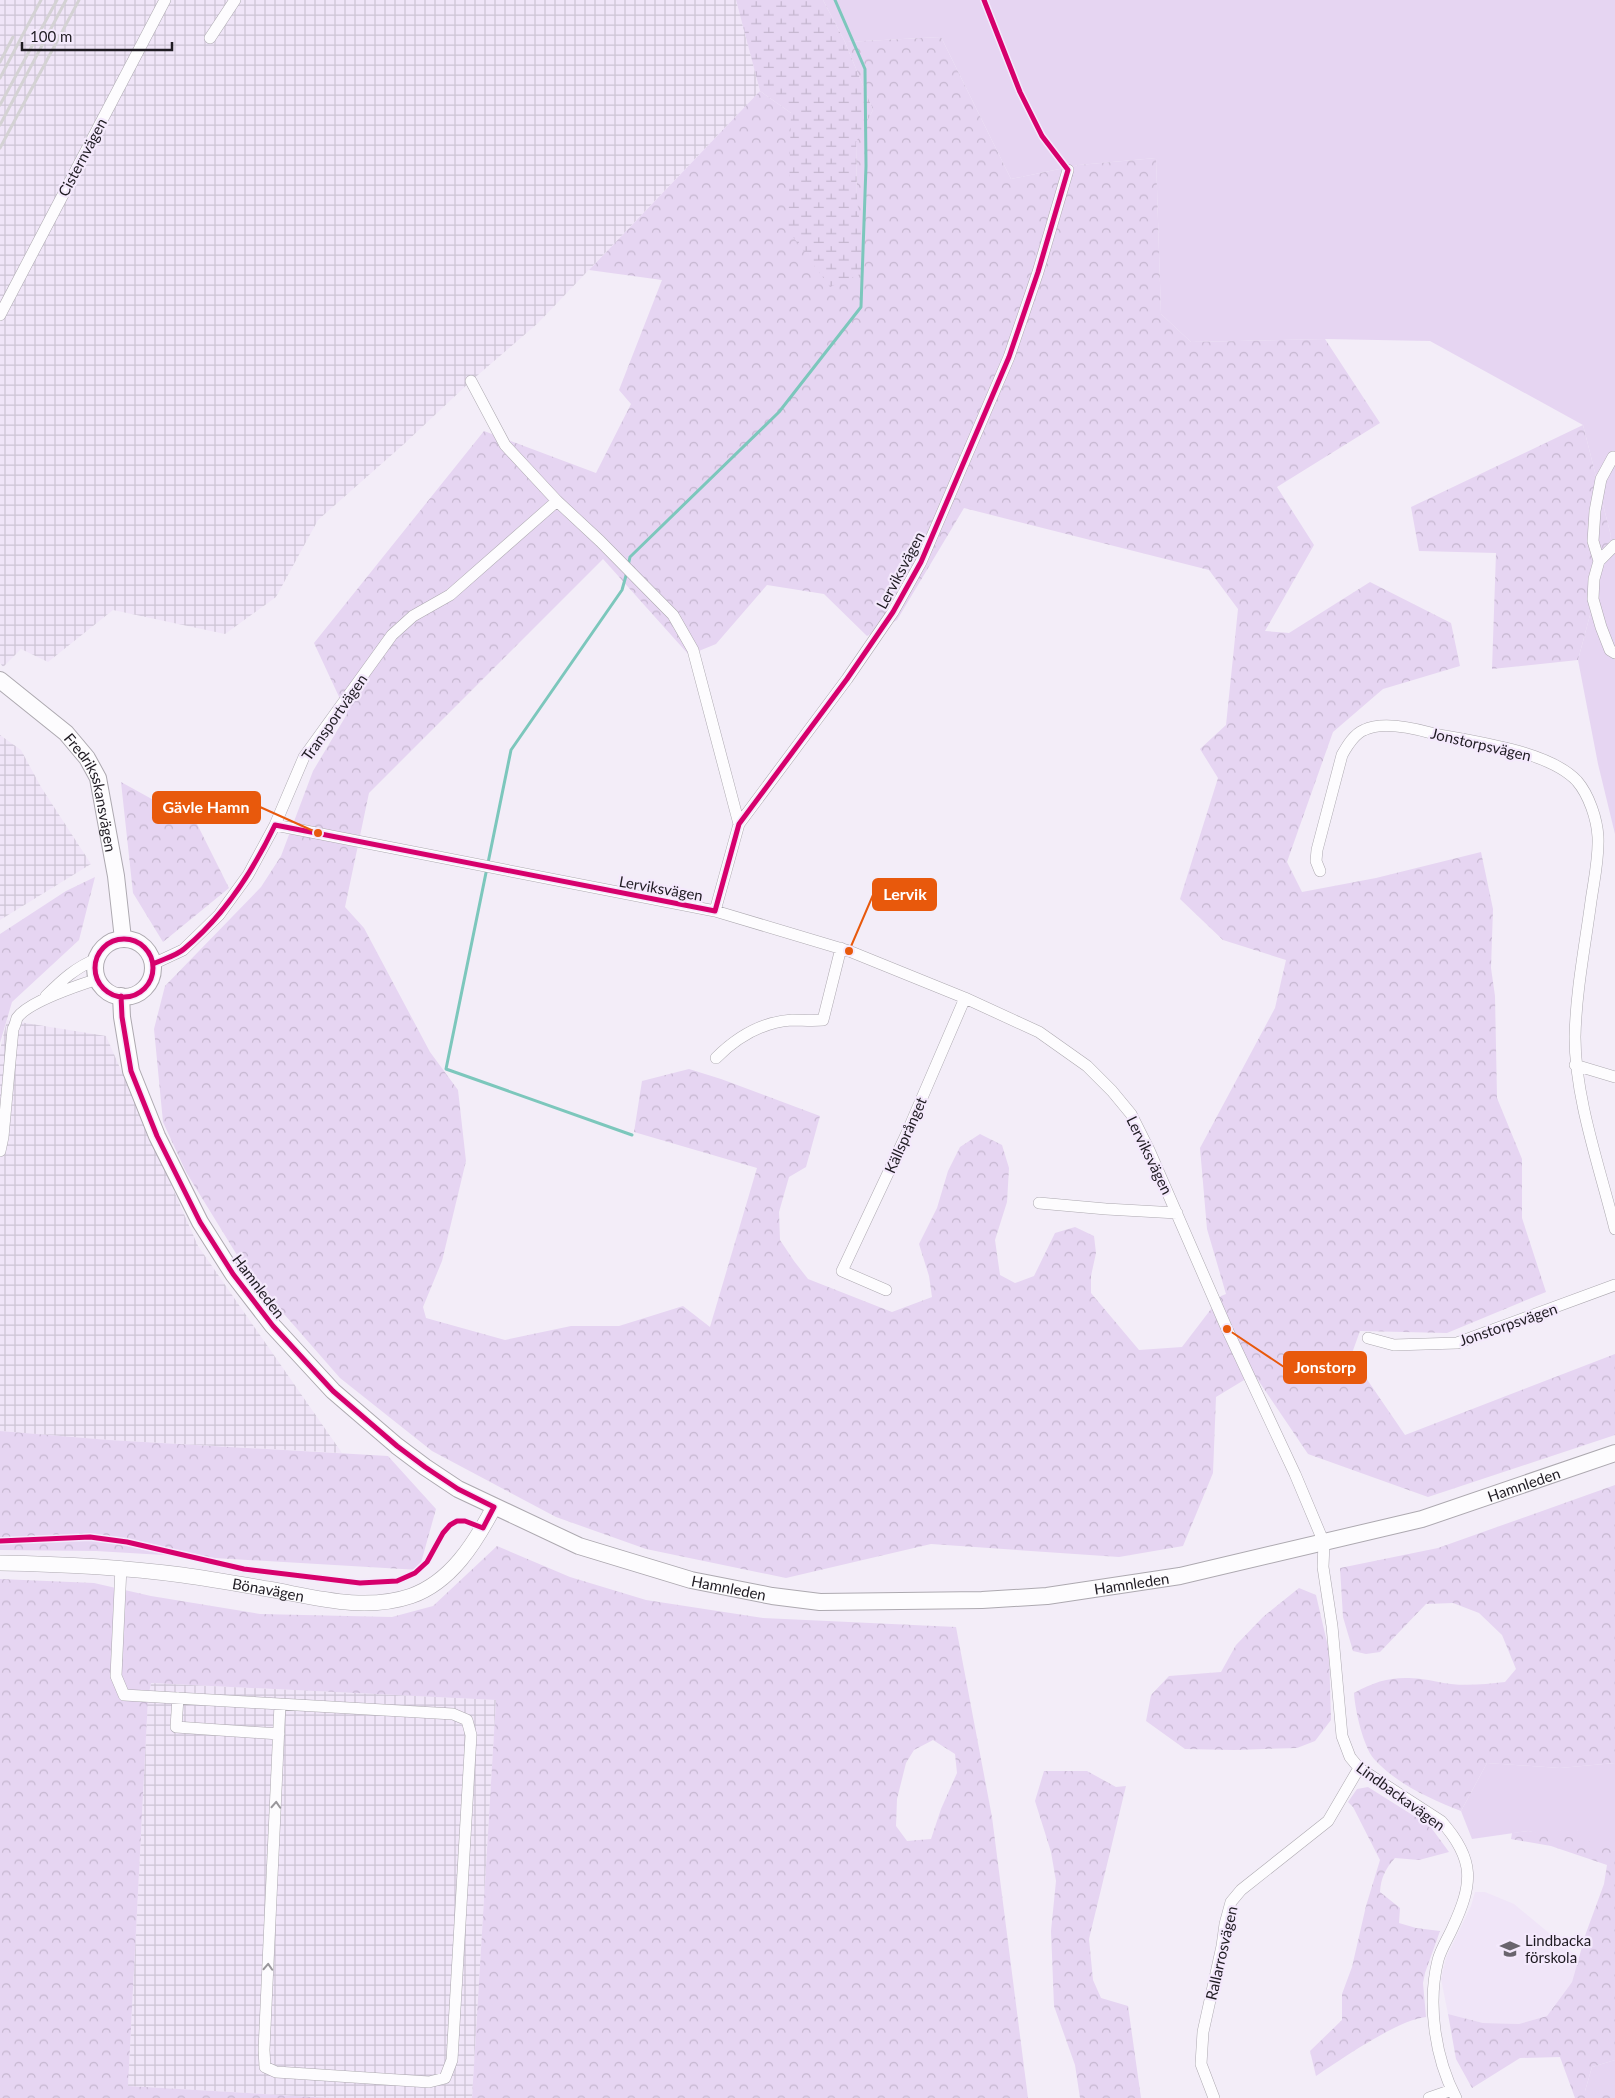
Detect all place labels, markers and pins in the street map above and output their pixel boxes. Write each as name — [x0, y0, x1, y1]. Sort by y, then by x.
callout: Gävle Hamn — [153, 792, 260, 823]
callout: Lervik — [873, 879, 936, 910]
callout: Jonstorp — [1284, 1352, 1366, 1383]
place label: Lindbacka förskola — [1525, 1931, 1591, 1966]
school or university icon: Lindbacka förskola — [1499, 1938, 1521, 1960]

